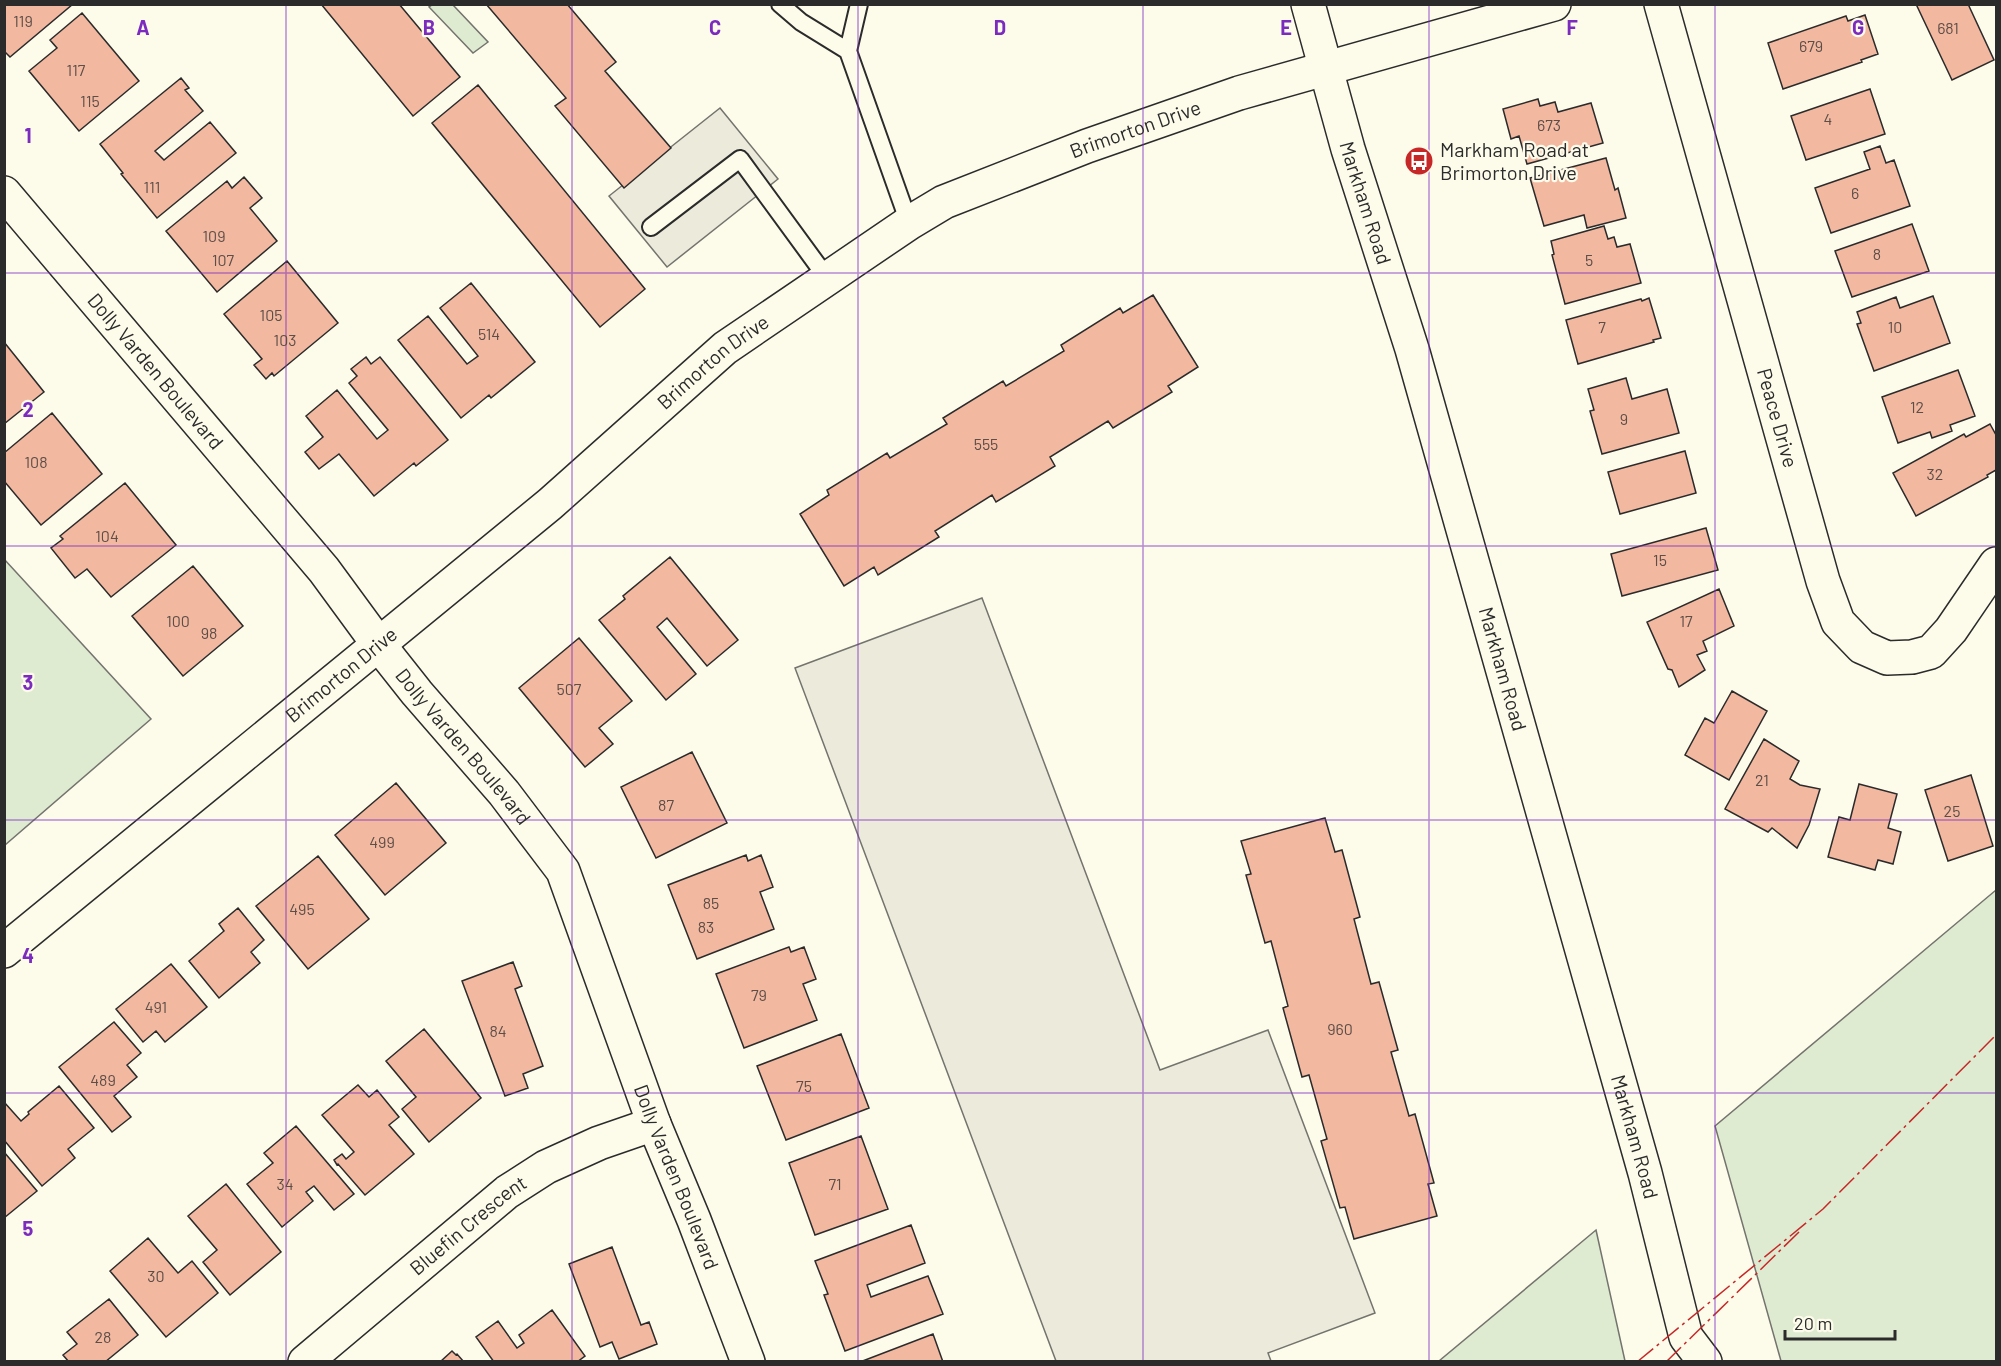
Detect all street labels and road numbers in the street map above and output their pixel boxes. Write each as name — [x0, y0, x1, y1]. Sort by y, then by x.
street label: Brimorton Drive — [1066, 94, 1204, 163]
street label: Markham Road — [1335, 139, 1397, 267]
street label: Dolly Varden Boulevard — [83, 288, 229, 454]
street label: Brimorton Drive — [652, 309, 773, 414]
street label: Peace Drive — [1753, 365, 1804, 470]
street label: Markham Road — [1475, 604, 1532, 733]
street label: Brimorton Drive — [280, 621, 401, 727]
street label: Dolly Varden Boulevard — [391, 663, 537, 829]
street label: Markham Road — [1607, 1072, 1664, 1201]
street label: Dolly Varden Boulevard — [630, 1081, 725, 1273]
street label: Bluefin Crescent — [404, 1170, 531, 1280]

